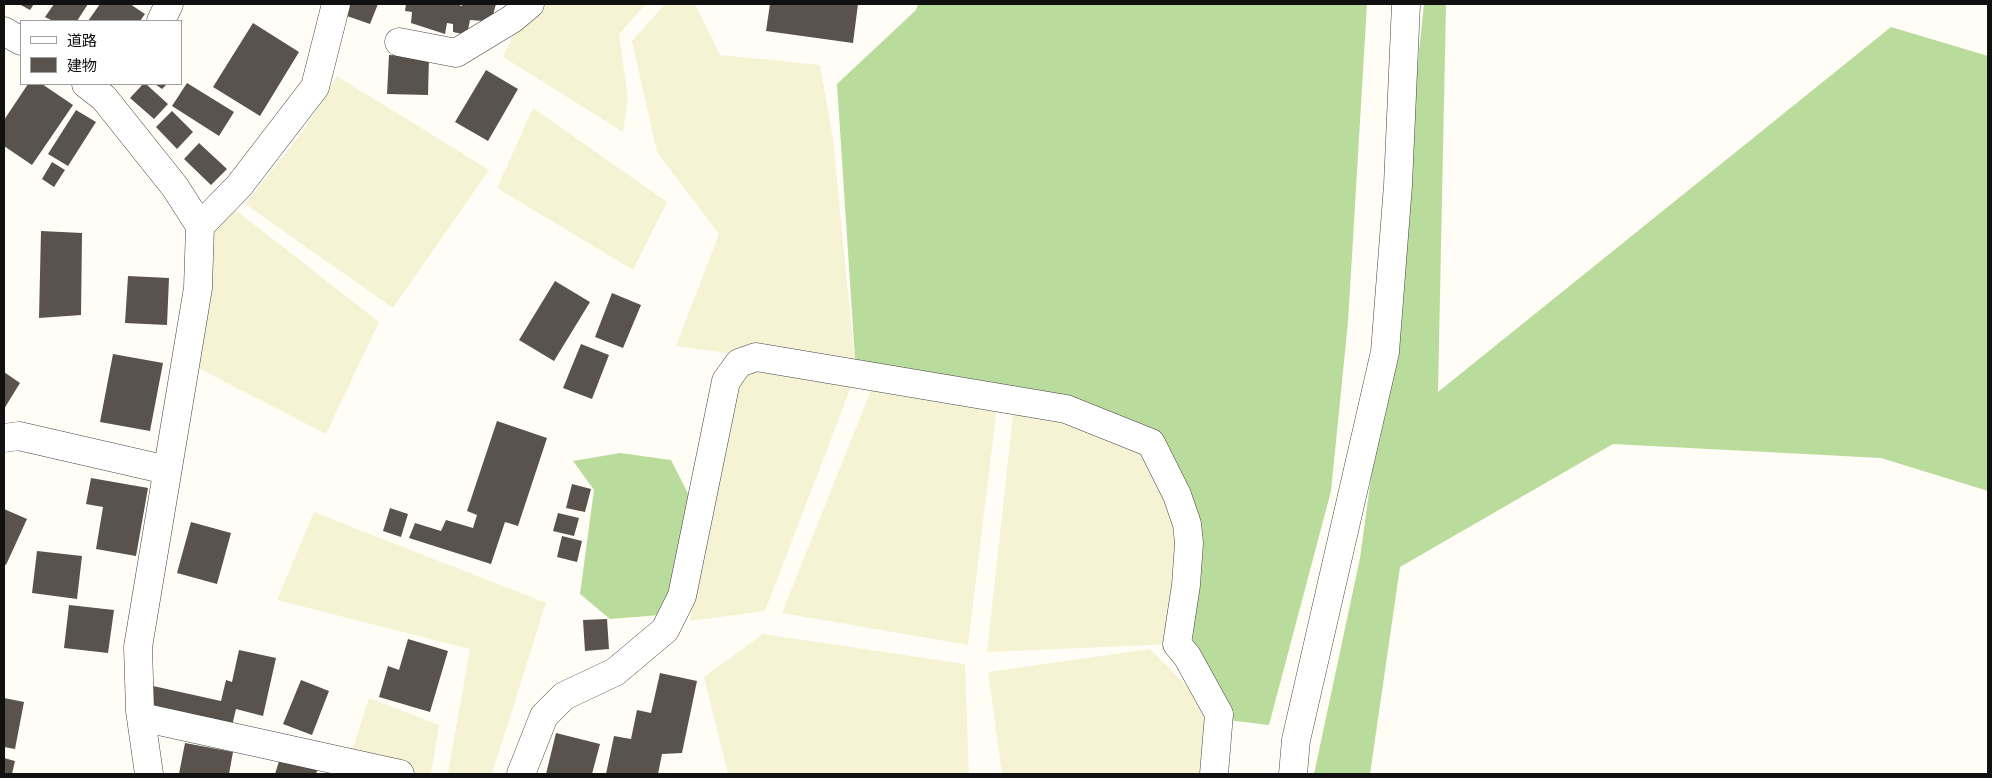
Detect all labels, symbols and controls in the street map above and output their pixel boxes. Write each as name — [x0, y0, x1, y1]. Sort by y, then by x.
legend — [20, 20, 182, 85]
text: 道路 — [67, 31, 97, 50]
text: 建物 — [67, 56, 97, 75]

